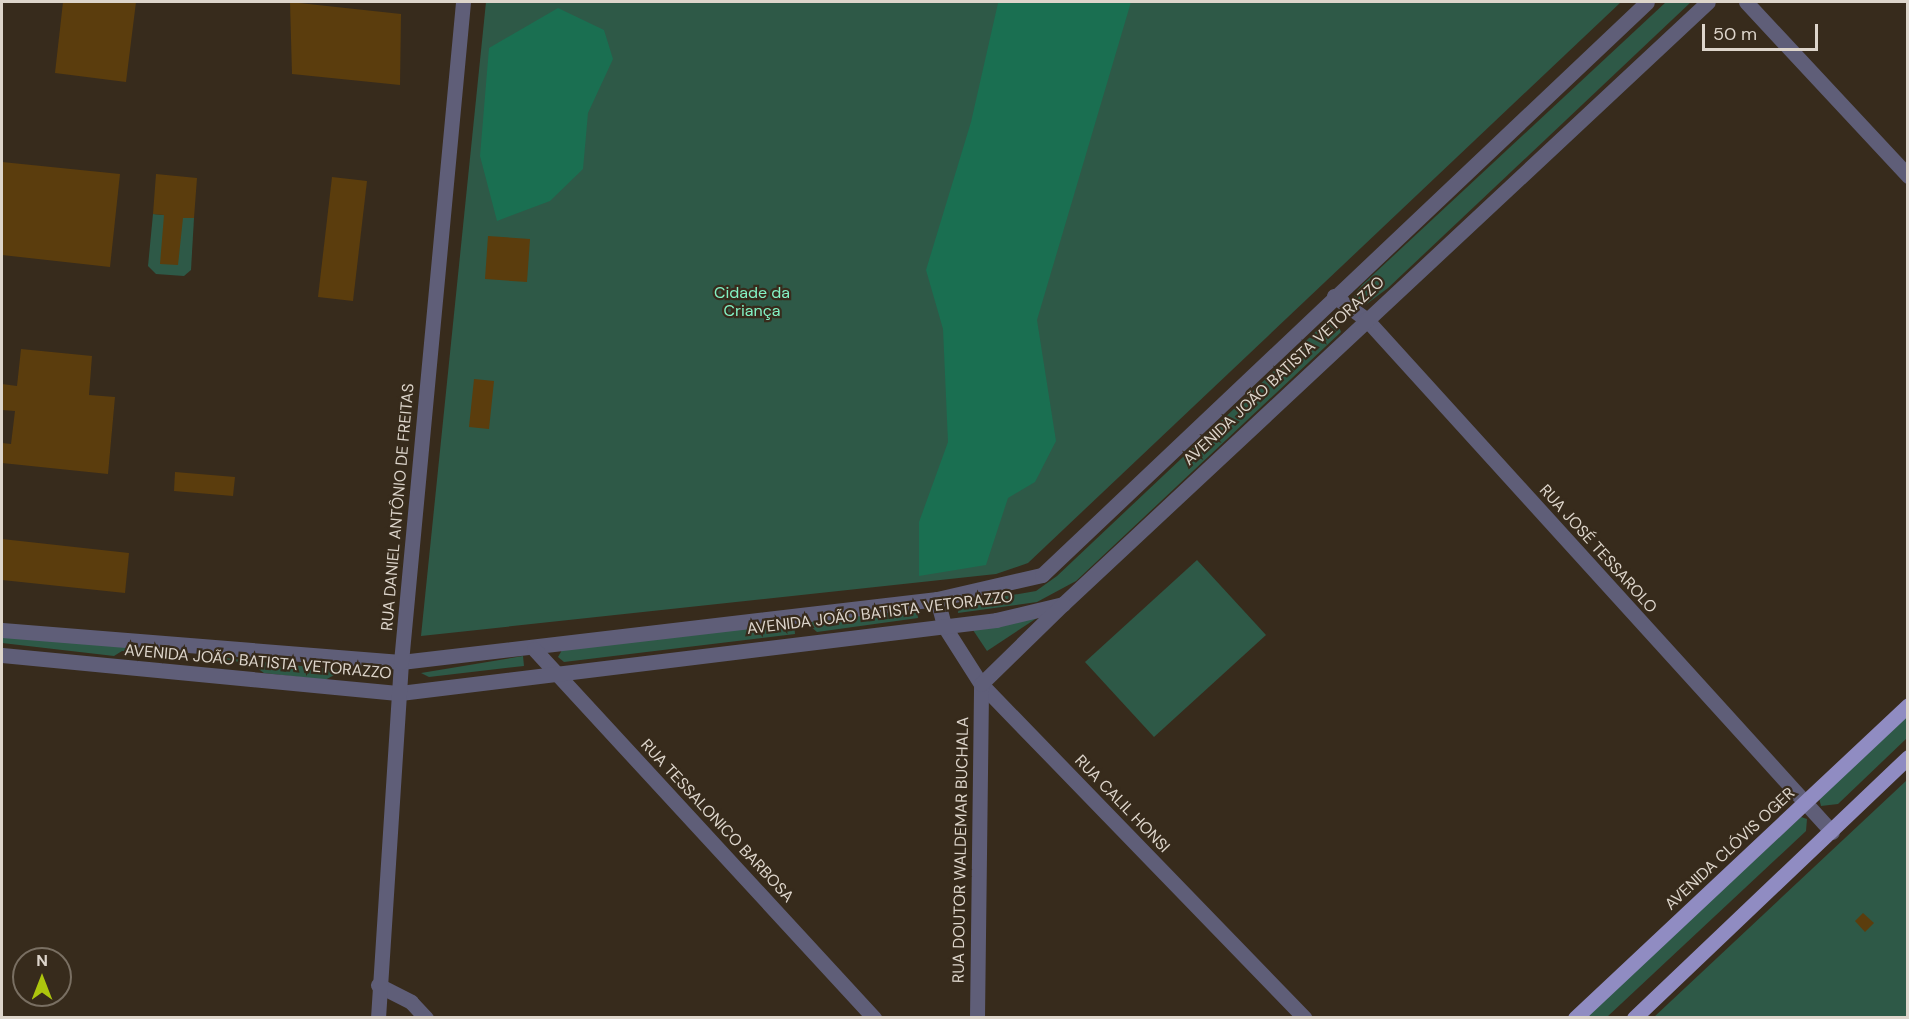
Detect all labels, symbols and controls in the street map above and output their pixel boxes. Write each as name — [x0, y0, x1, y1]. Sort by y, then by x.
scale bar — [1705, 12, 1820, 50]
text: 50 m — [1713, 22, 1757, 46]
street label: AVENIDA JOÃO BATISTA VETORAZZO — [1179, 273, 1389, 469]
park label: Cidade da Criança — [714, 283, 790, 321]
street label: RUA DANIEL ANTÔNIO DE FREITAS — [378, 382, 418, 632]
street label: RUA JOSÉ TESSAROLO — [1535, 481, 1661, 617]
street label: AVENIDA JOÃO BATISTA VETORAZZO — [746, 587, 1014, 639]
street label: AVENIDA JOÃO BATISTA VETORAZZO — [124, 641, 392, 683]
street label: RUA DOUTOR WALDEMAR BUCHALA — [949, 717, 973, 983]
street label: RUA TESSALONICO BARBOSA — [636, 736, 798, 906]
street label: RUA CALIL HONSI — [1070, 751, 1174, 857]
street label: AVENIDA CLÓVIS OGER — [1661, 784, 1799, 914]
north arrow — [12, 947, 72, 1007]
text: N — [36, 950, 48, 971]

